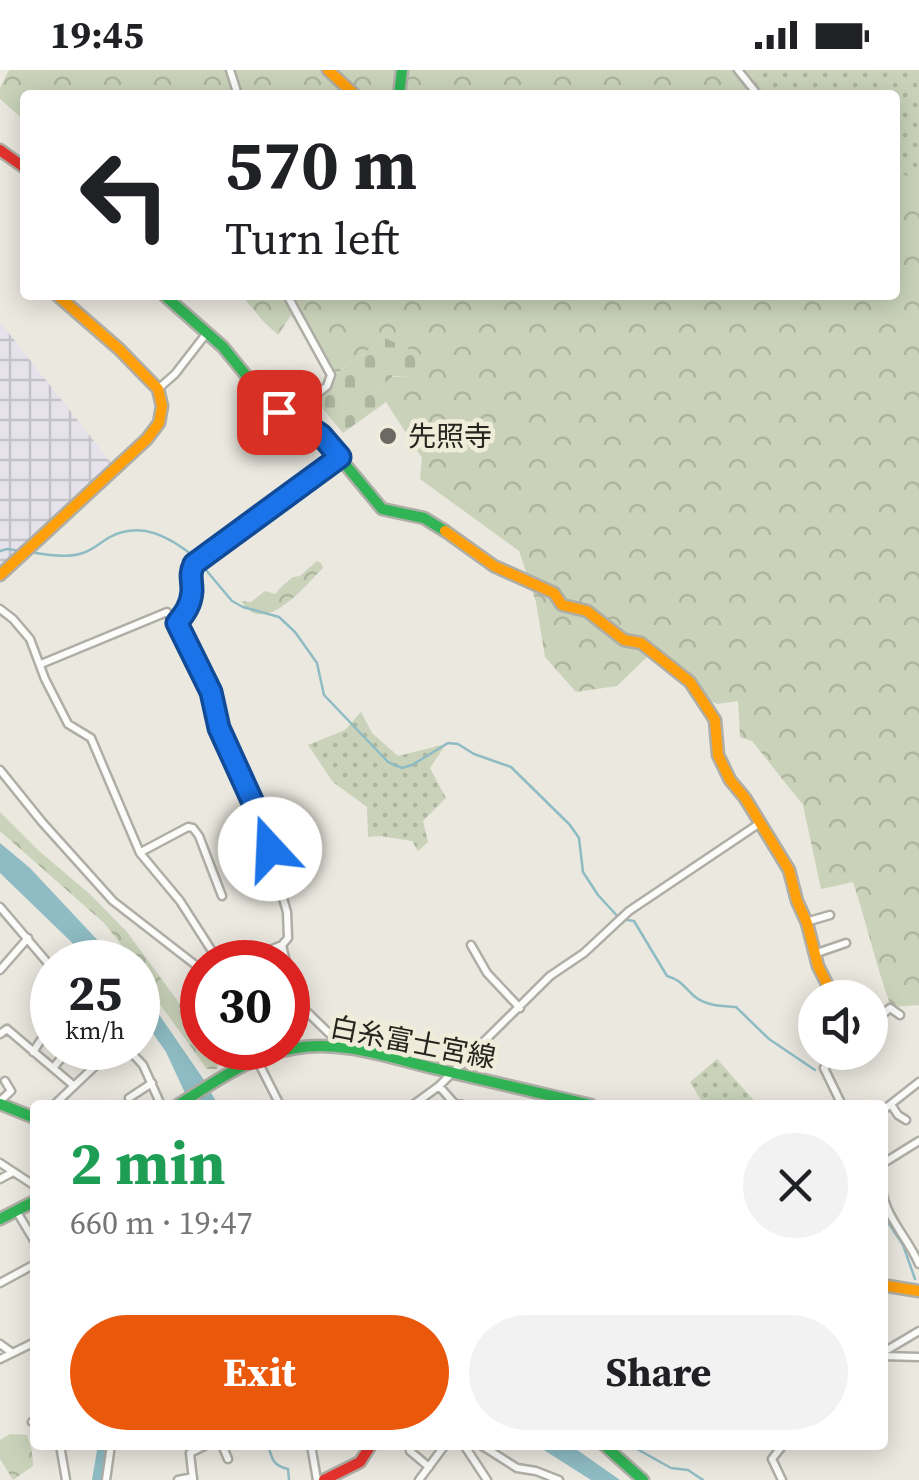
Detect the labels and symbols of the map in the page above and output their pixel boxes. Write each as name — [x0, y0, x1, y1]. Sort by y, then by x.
pin — [237, 370, 322, 455]
place label: 先照寺 — [408, 417, 492, 455]
marker: 先照寺 — [377, 425, 399, 447]
position arrow — [218, 797, 322, 901]
speed limit sign: 30 — [180, 940, 310, 1070]
street label: 白糸富士宮線 — [327, 1007, 499, 1077]

